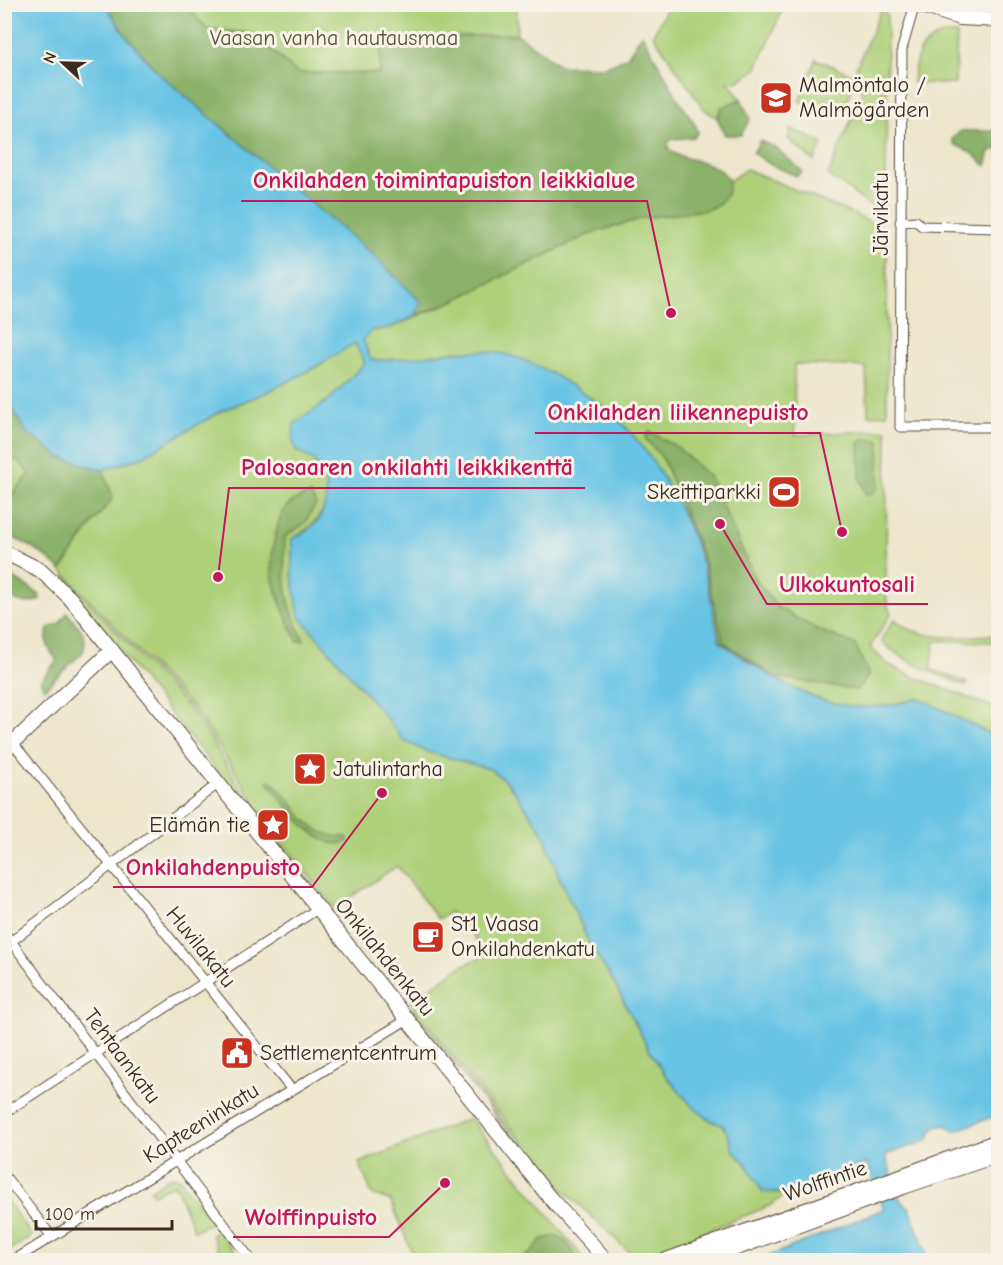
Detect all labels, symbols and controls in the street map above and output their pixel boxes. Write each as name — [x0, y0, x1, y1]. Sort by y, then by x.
park label: Vaasan vanha hautausmaa — [210, 25, 458, 51]
north arrow — [33, 33, 93, 93]
text: N — [40, 50, 60, 66]
place label: Malmöntalo / Malmögården — [799, 72, 929, 123]
school or university icon: Malmöntalo / Malmögården — [758, 80, 794, 116]
callout: Onkilahden toimintapuiston leikkialue — [241, 159, 647, 201]
text: Onkilahden toimintapuiston leikkialue — [253, 166, 635, 194]
street label: Järvikatu — [868, 172, 894, 256]
callout: Onkilahden liikennepuisto — [535, 391, 820, 433]
text: Onkilahden liikennepuisto — [547, 398, 809, 426]
callout: Palosaaren onkilahti leikkikenttä — [229, 446, 585, 488]
text: Palosaaren onkilahti leikkikenttä — [241, 453, 573, 481]
sports icon: Skeittiparkki — [766, 474, 802, 510]
place label: Skeittiparkki — [647, 479, 761, 505]
callout: Ulkokuntosali — [767, 562, 928, 604]
text: Ulkokuntosali — [779, 570, 915, 598]
place icon: Jatulintarha — [292, 751, 328, 787]
place label: Jatulintarha — [333, 756, 443, 782]
place icon: Elämän tie — [255, 807, 291, 843]
place label: Elämän tie — [149, 812, 250, 838]
callout: Onkilahdenpuisto — [113, 845, 312, 887]
text: Onkilahdenpuisto — [126, 853, 300, 881]
street label: Onkilahdenkatu — [330, 893, 440, 1021]
street label: Huvilakatu — [161, 901, 241, 993]
place label: St1 Vaasa Onkilahdenkatu — [451, 911, 595, 962]
cafe icon: St1 Vaasa Onkilahdenkatu — [410, 919, 446, 955]
street label: Tehtaankatu — [78, 1003, 166, 1109]
public building icon: Settlementcentrum — [219, 1035, 255, 1071]
place label: Settlementcentrum — [260, 1040, 437, 1066]
street label: Kapteeninkatu — [138, 1077, 264, 1169]
street label: Wolffintie — [780, 1155, 870, 1207]
scale bar — [36, 1193, 172, 1231]
callout: Wolffinpuisto — [233, 1195, 389, 1237]
text: Wolffinpuisto — [245, 1203, 377, 1231]
text: 100 m — [45, 1204, 95, 1225]

